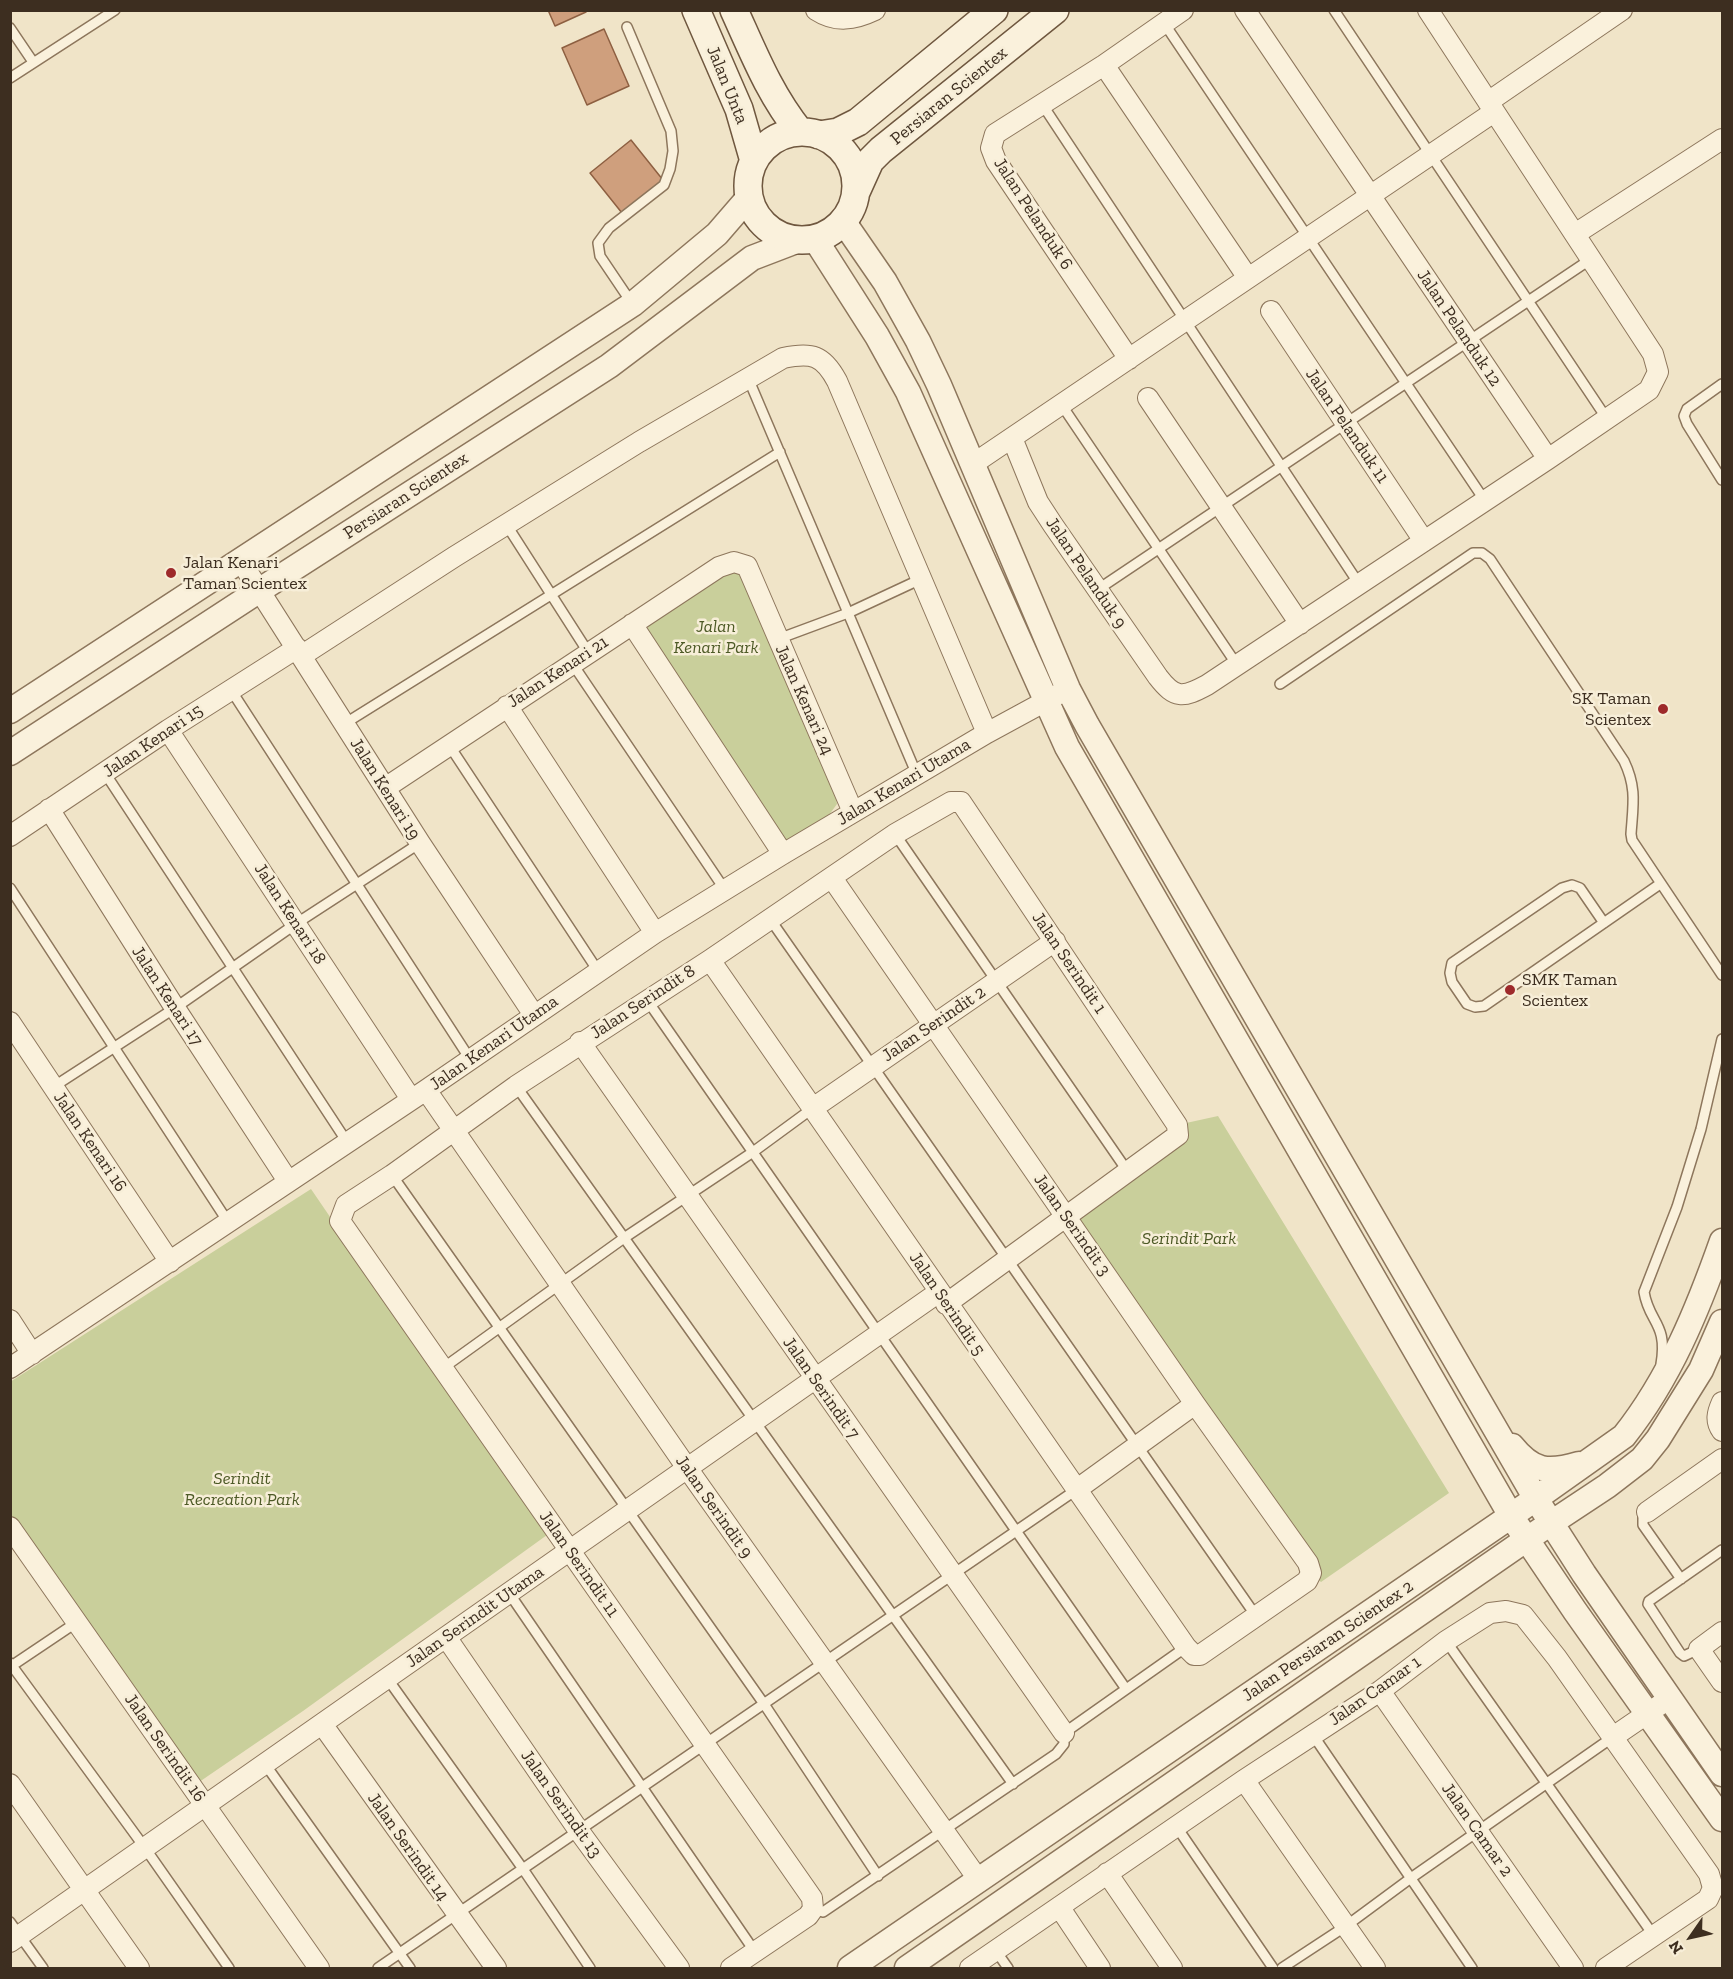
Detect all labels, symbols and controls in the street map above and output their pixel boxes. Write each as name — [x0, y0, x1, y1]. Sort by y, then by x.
street label: Persiaran Scientex — [886, 42, 1012, 150]
street label: Jalan Unta — [702, 43, 752, 127]
street label: Jalan Pelanduk 6 — [989, 154, 1077, 274]
street label: Jalan Pelanduk 12 — [1412, 266, 1506, 390]
street label: Jalan Pelanduk 11 — [1301, 365, 1393, 487]
street label: Persiaran Scientex — [340, 448, 472, 544]
street label: Jalan Pelanduk 9 — [1041, 513, 1131, 633]
place label: Jalan Kenari Taman Scientex — [183, 552, 307, 594]
marker: Jalan Kenari Taman Scientex — [164, 566, 178, 580]
park label: Jalan Kenari Park — [673, 616, 759, 658]
street label: Jalan Kenari 21 — [504, 631, 612, 713]
street label: Jalan Kenari 24 — [770, 641, 838, 759]
place label: SK Taman Scientex — [1572, 688, 1651, 730]
street label: Jalan Kenari 15 — [99, 700, 207, 782]
marker: SK Taman Scientex — [1656, 702, 1670, 716]
street label: Jalan Kenari 19 — [345, 734, 425, 844]
street label: Jalan Kenari Utama — [833, 734, 975, 830]
street label: Jalan Kenari 18 — [249, 859, 331, 969]
street label: Jalan Serindit 1 — [1027, 908, 1111, 1018]
street label: Jalan Kenari 17 — [127, 942, 207, 1050]
street label: Jalan Serindit 8 — [587, 960, 699, 1044]
place label: SMK Taman Scientex — [1522, 969, 1617, 1012]
street label: Jalan Serindit 2 — [878, 981, 990, 1067]
marker: SMK Taman Scientex — [1503, 983, 1517, 997]
street label: Jalan Kenari Utama — [426, 991, 562, 1095]
street label: Jalan Kenari 16 — [49, 1088, 131, 1196]
street label: Jalan Serindit 3 — [1029, 1170, 1115, 1280]
park label: Serindit Park — [1142, 1228, 1236, 1250]
street label: Jalan Serindit 5 — [904, 1248, 990, 1360]
street label: Jalan Serindit 7 — [778, 1333, 864, 1443]
street label: Jalan Serindit 9 — [671, 1451, 757, 1563]
park label: Serindit Recreation Park — [184, 1468, 300, 1510]
street label: Jalan Serindit 11 — [534, 1507, 624, 1621]
street label: Jalan Serindit Utama — [402, 1561, 548, 1673]
street label: Jalan Persiaran Scientex 2 — [1238, 1576, 1418, 1706]
street label: Jalan Camar 1 — [1325, 1651, 1425, 1731]
street label: Jalan Serindit 16 — [120, 1690, 210, 1806]
street label: Jalan Serindit 13 — [516, 1746, 606, 1862]
street label: Jalan Camar 2 — [1437, 1779, 1517, 1881]
street label: Jalan Serindit 14 — [363, 1789, 453, 1905]
north arrow — [1661, 1907, 1721, 1967]
text: N — [1664, 1937, 1687, 1958]

